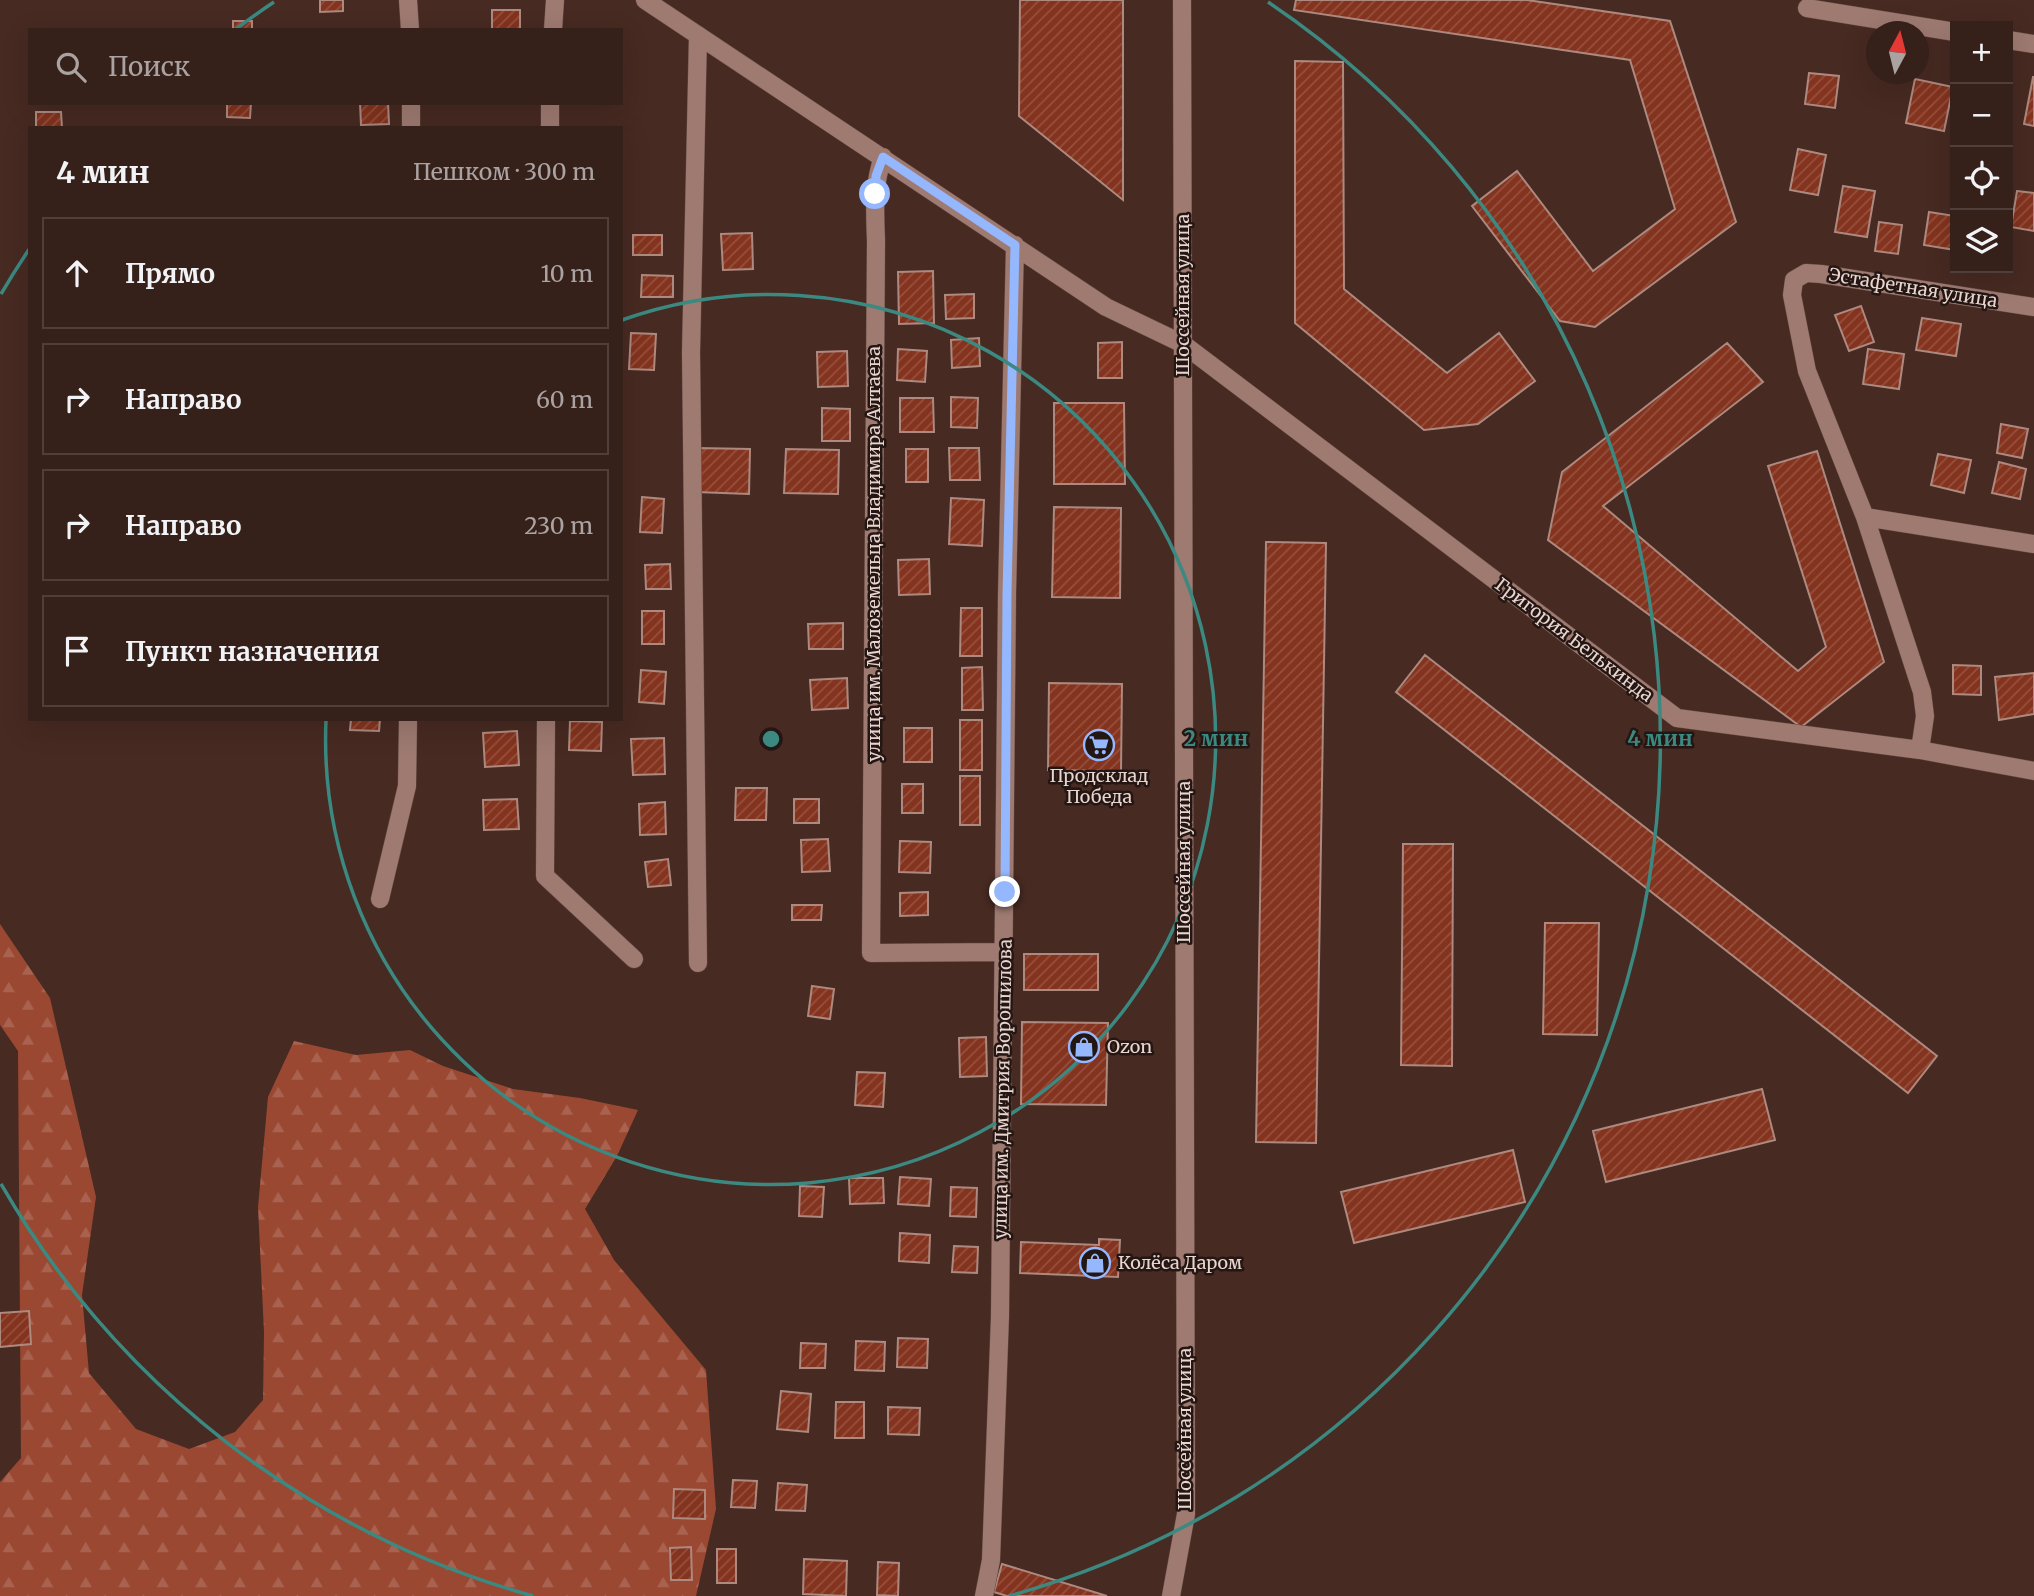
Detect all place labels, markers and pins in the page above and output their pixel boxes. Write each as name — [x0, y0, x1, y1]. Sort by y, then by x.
centre of rings — [759, 727, 783, 751]
supermarket icon: Продсклад Победа — [1082, 728, 1116, 762]
place label: Продсклад Победа — [1049, 764, 1149, 808]
shop icon: Ozon — [1067, 1030, 1101, 1064]
place label: Ozon — [1107, 1035, 1152, 1058]
shop icon: Колёса Даром — [1078, 1246, 1112, 1280]
place label: Колёса Даром — [1118, 1251, 1243, 1274]

